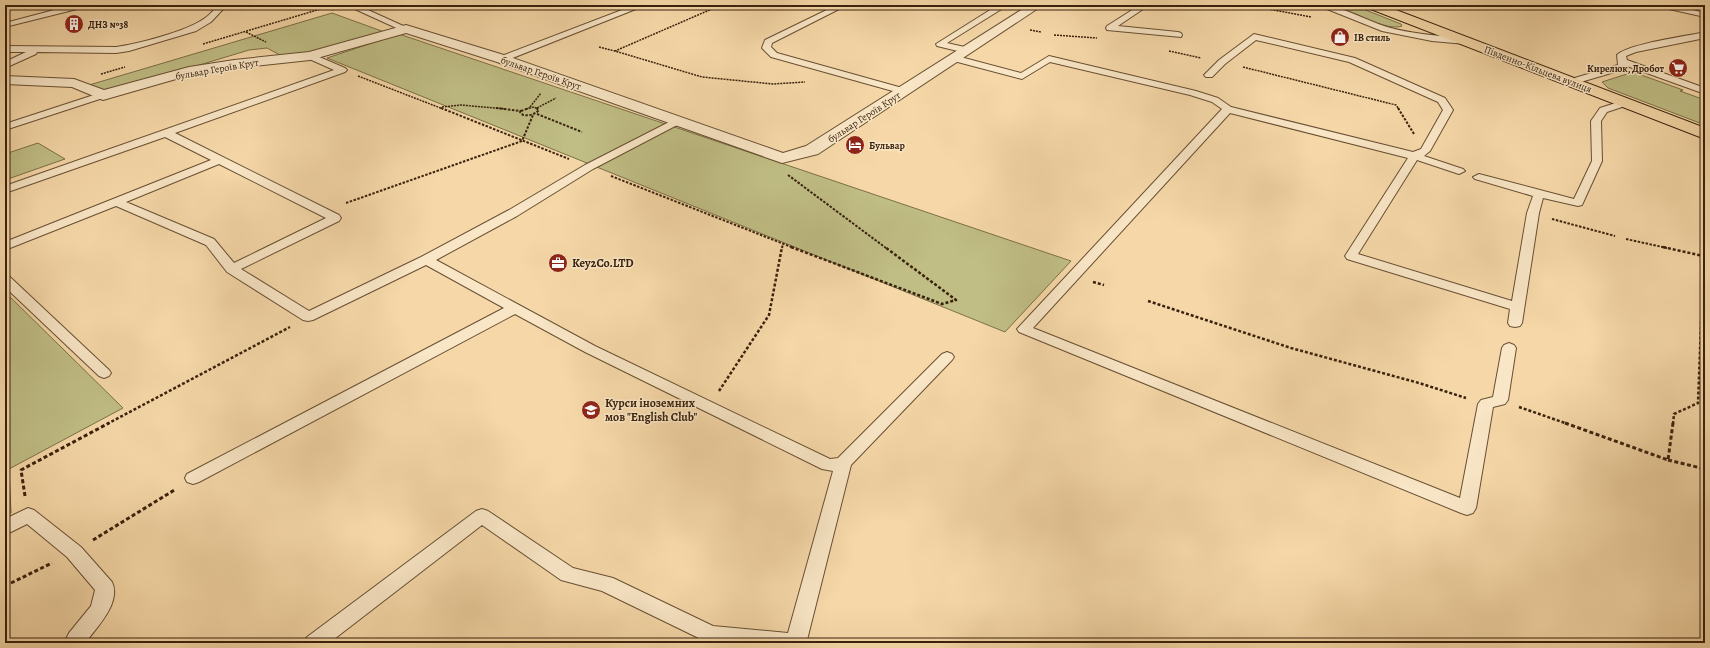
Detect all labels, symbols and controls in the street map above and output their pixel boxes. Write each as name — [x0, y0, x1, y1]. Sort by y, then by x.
building icon: ДНЗ №38 — [63, 13, 85, 35]
place label: ДНЗ №38 — [88, 18, 129, 31]
shop icon: ІВ стиль — [1329, 26, 1351, 48]
place label: ІВ стиль — [1354, 31, 1391, 44]
street label: Південно-Кільцева вулиця — [1482, 42, 1594, 96]
street label: бульвар Героїв Крут — [499, 53, 584, 94]
street label: бульвар Героїв Крут — [174, 55, 260, 84]
supermarket icon: Кирелюк, Дробот — [1667, 57, 1689, 79]
place label: Кирелюк, Дробот — [1587, 62, 1664, 75]
street label: бульвар Героїв Крут — [825, 88, 904, 146]
hotel icon: Бульвар — [844, 134, 866, 156]
place label: Бульвар — [869, 139, 905, 152]
office icon: Key2Co.LTD — [547, 252, 569, 274]
place label: Key2Co.LTD — [572, 255, 634, 271]
place label: Курси іноземних мов "English Club" — [605, 395, 697, 425]
school or university icon: Курси іноземних мов "English Club" — [580, 399, 602, 421]

